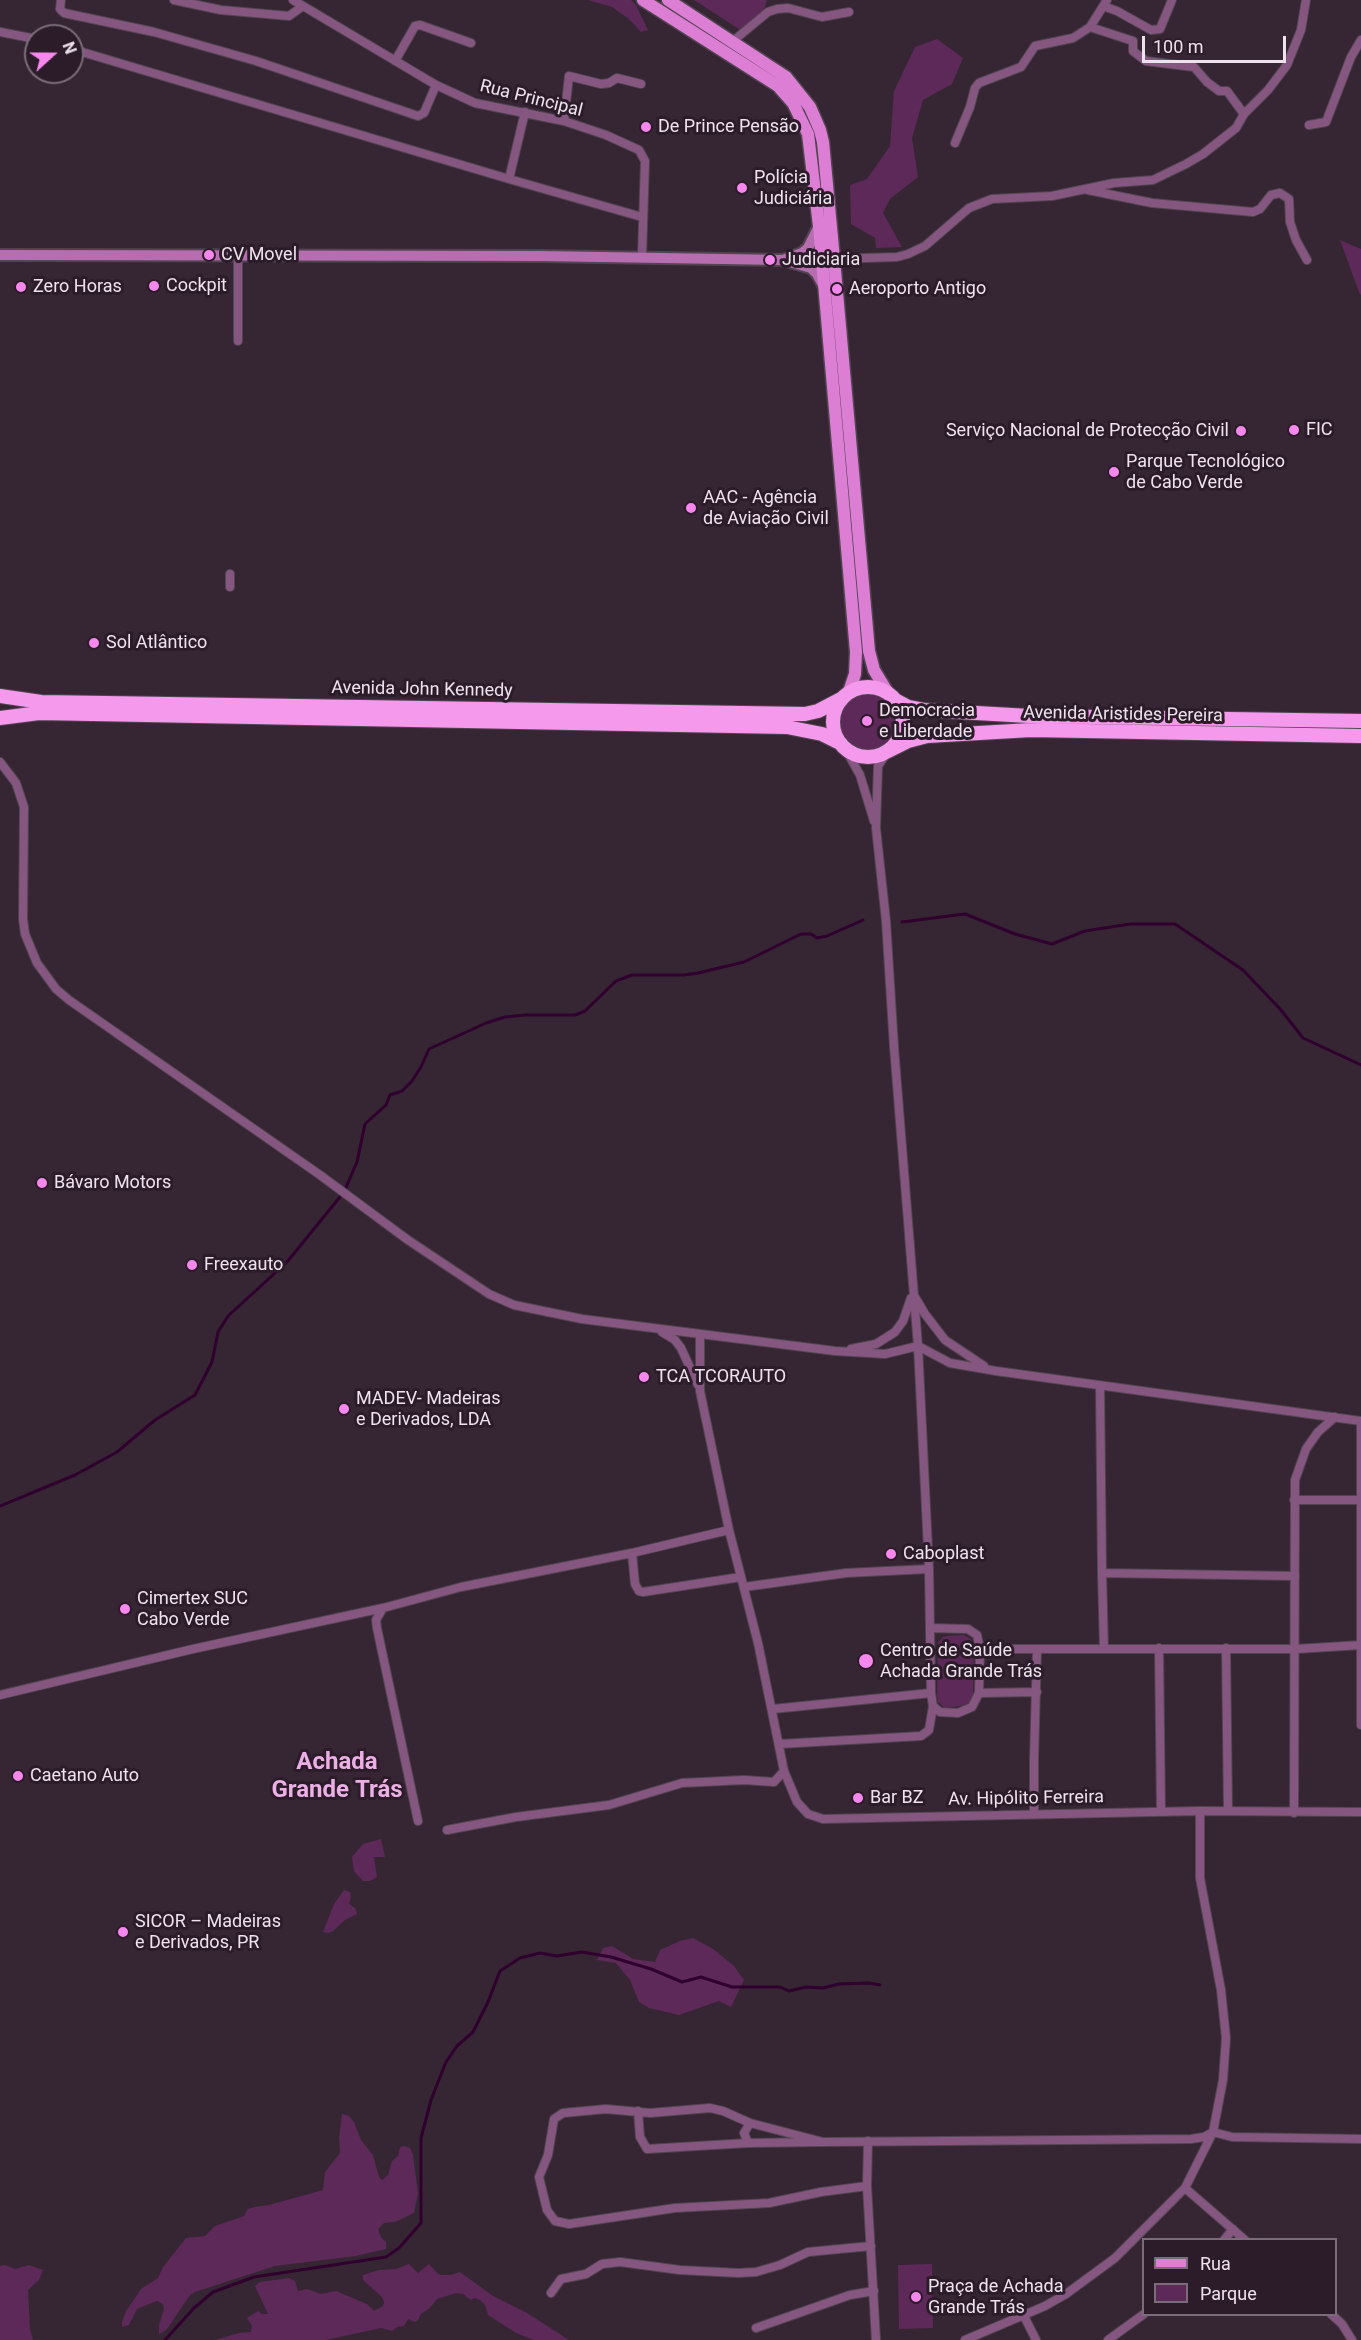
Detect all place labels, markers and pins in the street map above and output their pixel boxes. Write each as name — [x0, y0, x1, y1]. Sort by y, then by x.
place label: De Prince Pensão — [658, 116, 799, 138]
marker: De Prince Pensão — [639, 120, 653, 134]
place label: Polícia Judiciária — [754, 167, 832, 210]
marker: Polícia Judiciária — [735, 181, 749, 195]
place label: CV Movel — [221, 244, 297, 266]
marker: CV Movel — [202, 248, 216, 262]
place label: Judiciaria — [782, 249, 860, 271]
marker: Judiciaria — [763, 253, 777, 267]
place label: Cockpit — [166, 275, 227, 297]
place label: Zero Horas — [33, 276, 122, 298]
place label: Aeroporto Antigo — [849, 278, 986, 300]
marker: Cockpit — [147, 279, 161, 293]
marker: Zero Horas — [14, 280, 28, 294]
marker: Aeroporto Antigo — [830, 282, 844, 296]
place label: FIC — [1306, 419, 1333, 441]
place label: Serviço Nacional de Protecção Civil — [946, 420, 1229, 442]
marker: FIC — [1287, 423, 1301, 437]
marker: Serviço Nacional de Protecção Civil — [1234, 424, 1248, 438]
place label: Parque Tecnológico de Cabo Verde — [1126, 451, 1285, 494]
marker: Parque Tecnológico de Cabo Verde — [1107, 465, 1121, 479]
place label: AAC - Agência de Aviação Civil — [703, 487, 829, 530]
marker: AAC - Agência de Aviação Civil — [684, 501, 698, 515]
place label: Sol Atlântico — [106, 632, 207, 654]
marker: Sol Atlântico — [87, 636, 101, 650]
place label: Democracia e Liberdade — [879, 700, 975, 742]
marker: Democracia e Liberdade — [860, 714, 874, 728]
place label: Bávaro Motors — [54, 1172, 171, 1194]
marker: Bávaro Motors — [35, 1176, 49, 1190]
place label: Freexauto — [204, 1254, 283, 1276]
marker: Freexauto — [185, 1258, 199, 1272]
place label: TCA TCORAUTO — [656, 1366, 786, 1388]
marker: TCA TCORAUTO — [637, 1370, 651, 1384]
place label: MADEV- Madeiras e Derivados, LDA — [356, 1388, 501, 1430]
marker: MADEV- Madeiras e Derivados, LDA — [337, 1402, 351, 1416]
place label: Caboplast — [903, 1543, 984, 1565]
marker: Caboplast — [884, 1547, 898, 1561]
place label: Cimertex SUC Cabo Verde — [137, 1588, 248, 1630]
marker: Cimertex SUC Cabo Verde — [118, 1602, 132, 1616]
place label: Centro de Saúde Achada Grande Trás — [880, 1640, 1042, 1682]
marker: Centro de Saúde Achada Grande Trás — [857, 1652, 875, 1670]
place label: Caetano Auto — [30, 1765, 139, 1787]
marker: Caetano Auto — [11, 1769, 25, 1783]
place label: Bar BZ — [870, 1787, 924, 1809]
marker: Bar BZ — [851, 1791, 865, 1805]
place label: SICOR – Madeiras e Derivados, PR — [135, 1911, 281, 1954]
marker: SICOR – Madeiras e Derivados, PR — [116, 1925, 130, 1939]
place label: Praça de Achada Grande Trás — [928, 2276, 1064, 2318]
marker: Praça de Achada Grande Trás — [909, 2290, 923, 2304]

